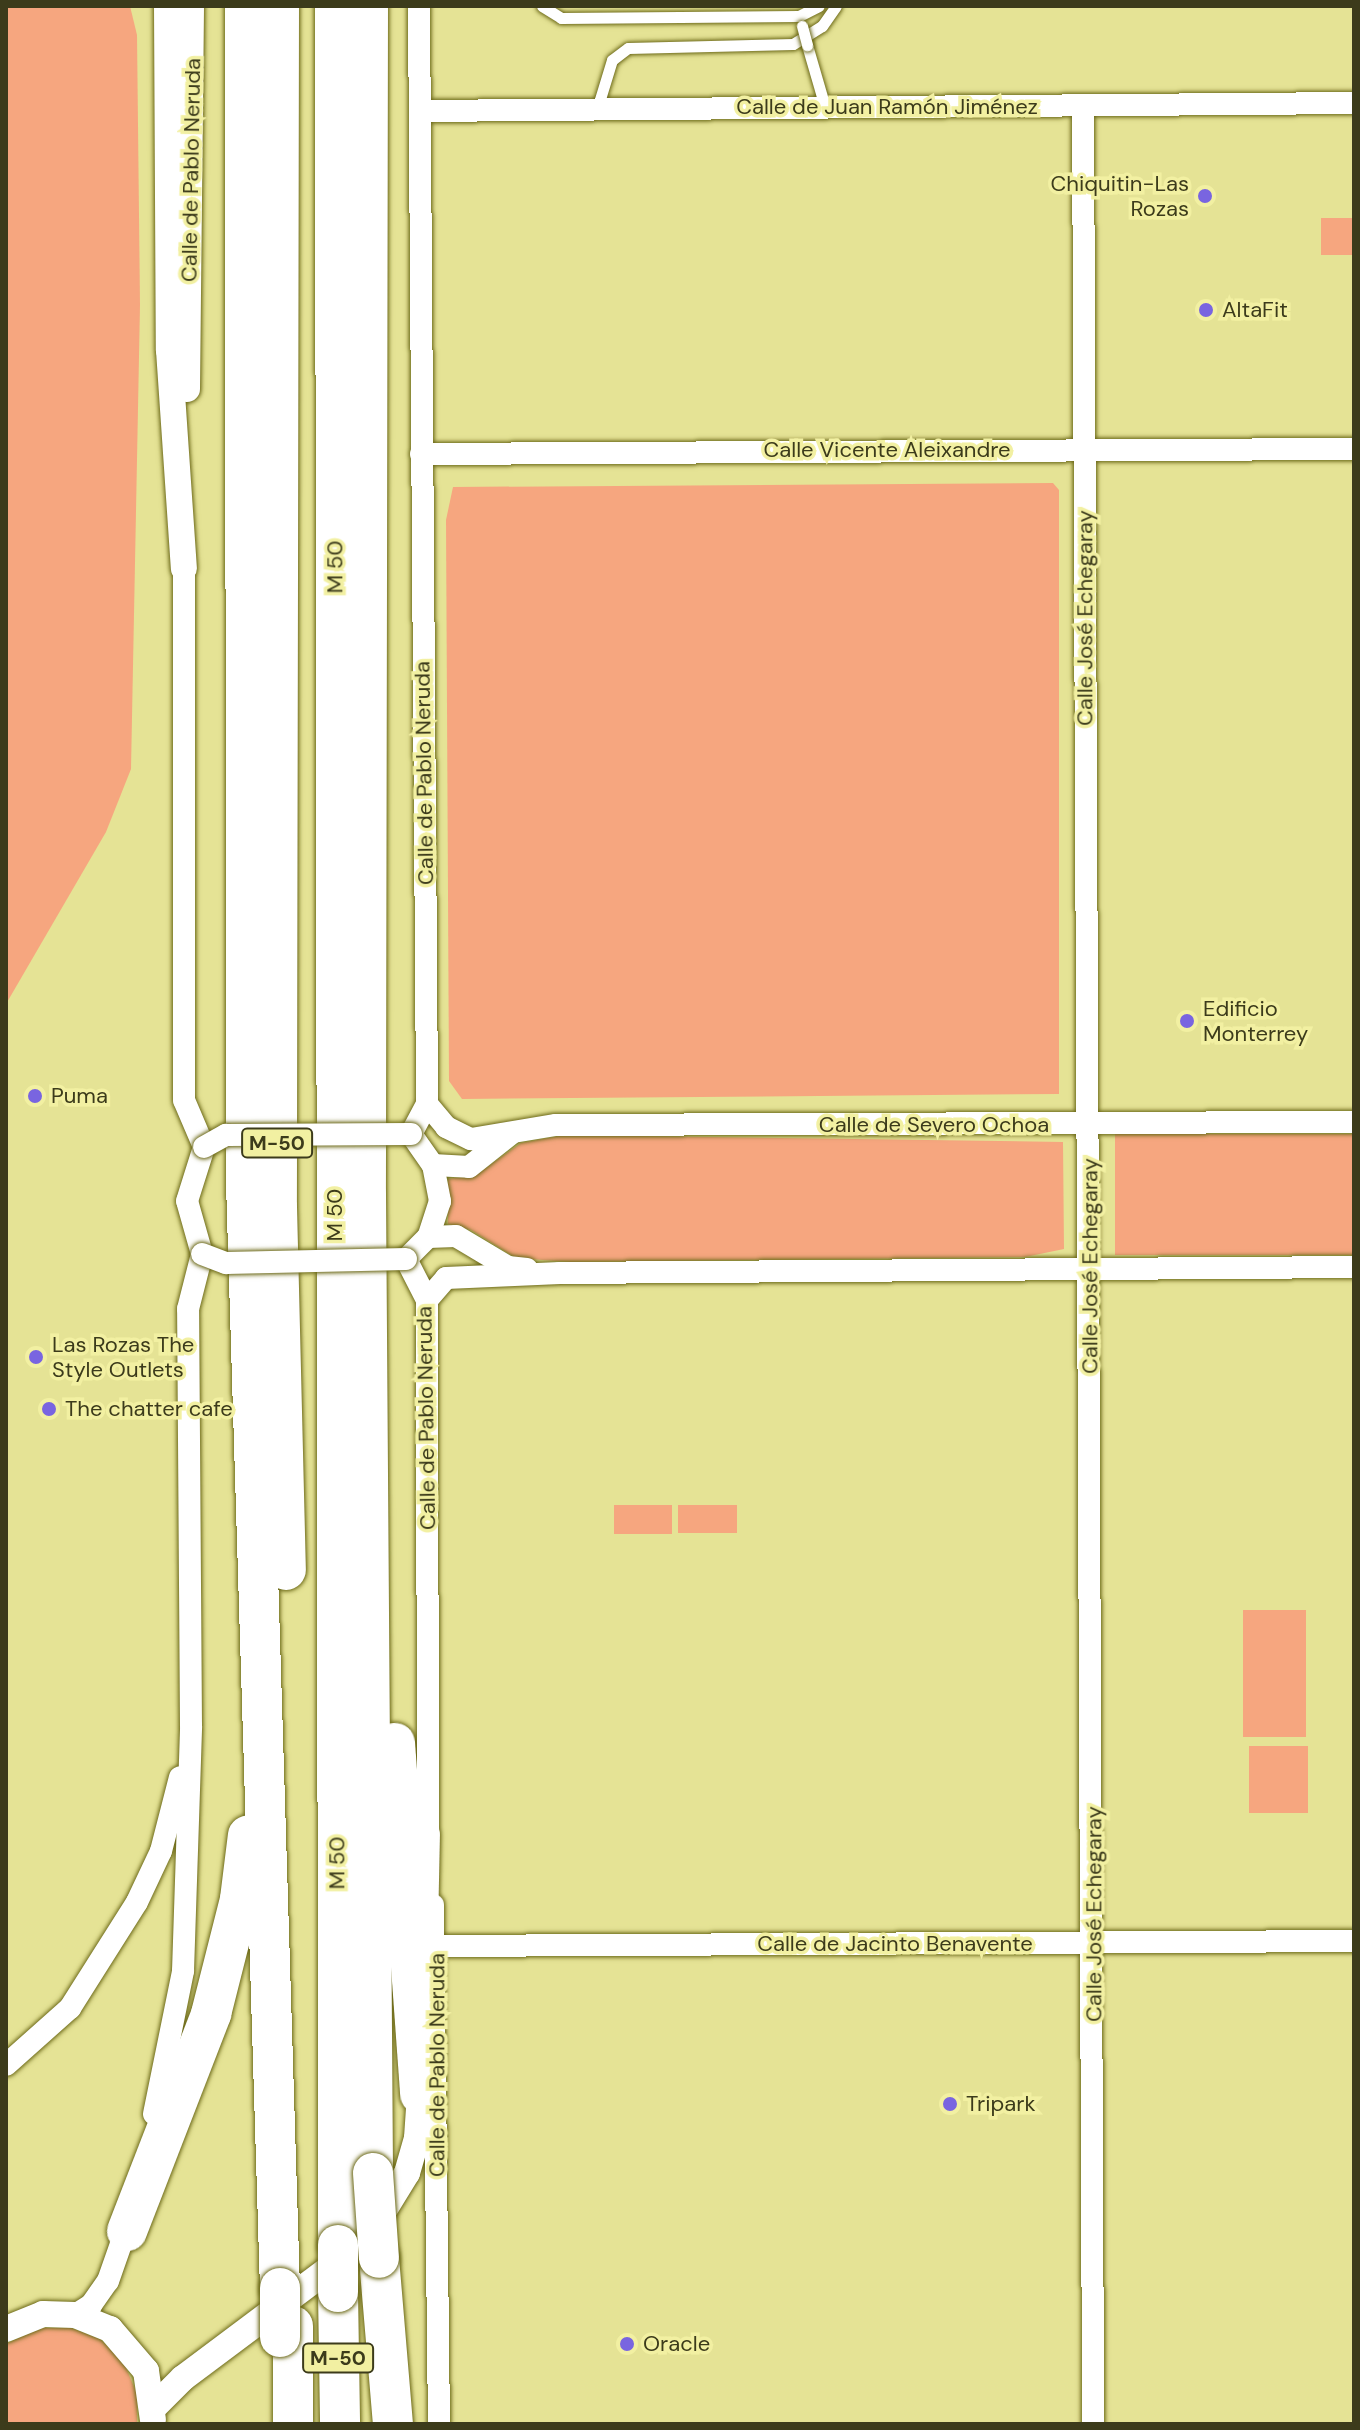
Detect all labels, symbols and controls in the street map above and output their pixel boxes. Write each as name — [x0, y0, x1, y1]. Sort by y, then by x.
street label: Calle de Pablo Neruda — [176, 58, 206, 282]
street label: Calle de Juan Ramón Jiménez — [736, 94, 1038, 120]
place label: Chiquitin-Las Rozas — [1051, 170, 1189, 222]
marker: Chiquitin-Las Rozas — [1196, 187, 1214, 205]
place label: AltaFit — [1222, 297, 1288, 323]
marker: AltaFit — [1197, 301, 1215, 319]
street label: Calle Vicente Aleixandre — [763, 437, 1011, 463]
street label: Calle José Echegaray — [1072, 510, 1098, 726]
street label: M 50 — [322, 541, 348, 593]
street label: Calle de Pablo Neruda — [409, 661, 439, 885]
place label: Edificio Monterrey — [1203, 995, 1308, 1046]
marker: Edificio Monterrey — [1178, 1012, 1196, 1030]
place label: Puma — [51, 1083, 108, 1109]
marker: Puma — [26, 1087, 44, 1105]
street label: Calle de Severo Ochoa — [819, 1112, 1049, 1138]
road number: M-50 — [241, 1127, 313, 1159]
street label: Calle José Echegaray — [1077, 1158, 1103, 1374]
street label: M 50 — [322, 1189, 348, 1241]
street label: Calle de Pablo Neruda — [411, 1306, 441, 1530]
place label: Las Rozas The Style Outlets — [52, 1331, 194, 1382]
marker: Las Rozas The Style Outlets — [27, 1348, 45, 1366]
place label: The chatter cafe — [65, 1396, 233, 1422]
marker: The chatter cafe — [40, 1400, 58, 1418]
street label: Calle José Echegaray — [1081, 1806, 1107, 2022]
street label: M 50 — [324, 1837, 350, 1889]
street label: Calle de Jacinto Benavente — [757, 1931, 1033, 1957]
street label: Calle de Pablo Neruda — [424, 1953, 450, 2177]
place label: Tripark — [966, 2091, 1035, 2117]
marker: Tripark — [941, 2095, 959, 2113]
place label: Oracle — [643, 2331, 710, 2357]
marker: Oracle — [618, 2335, 636, 2353]
road number: M-50 — [302, 2342, 374, 2374]

